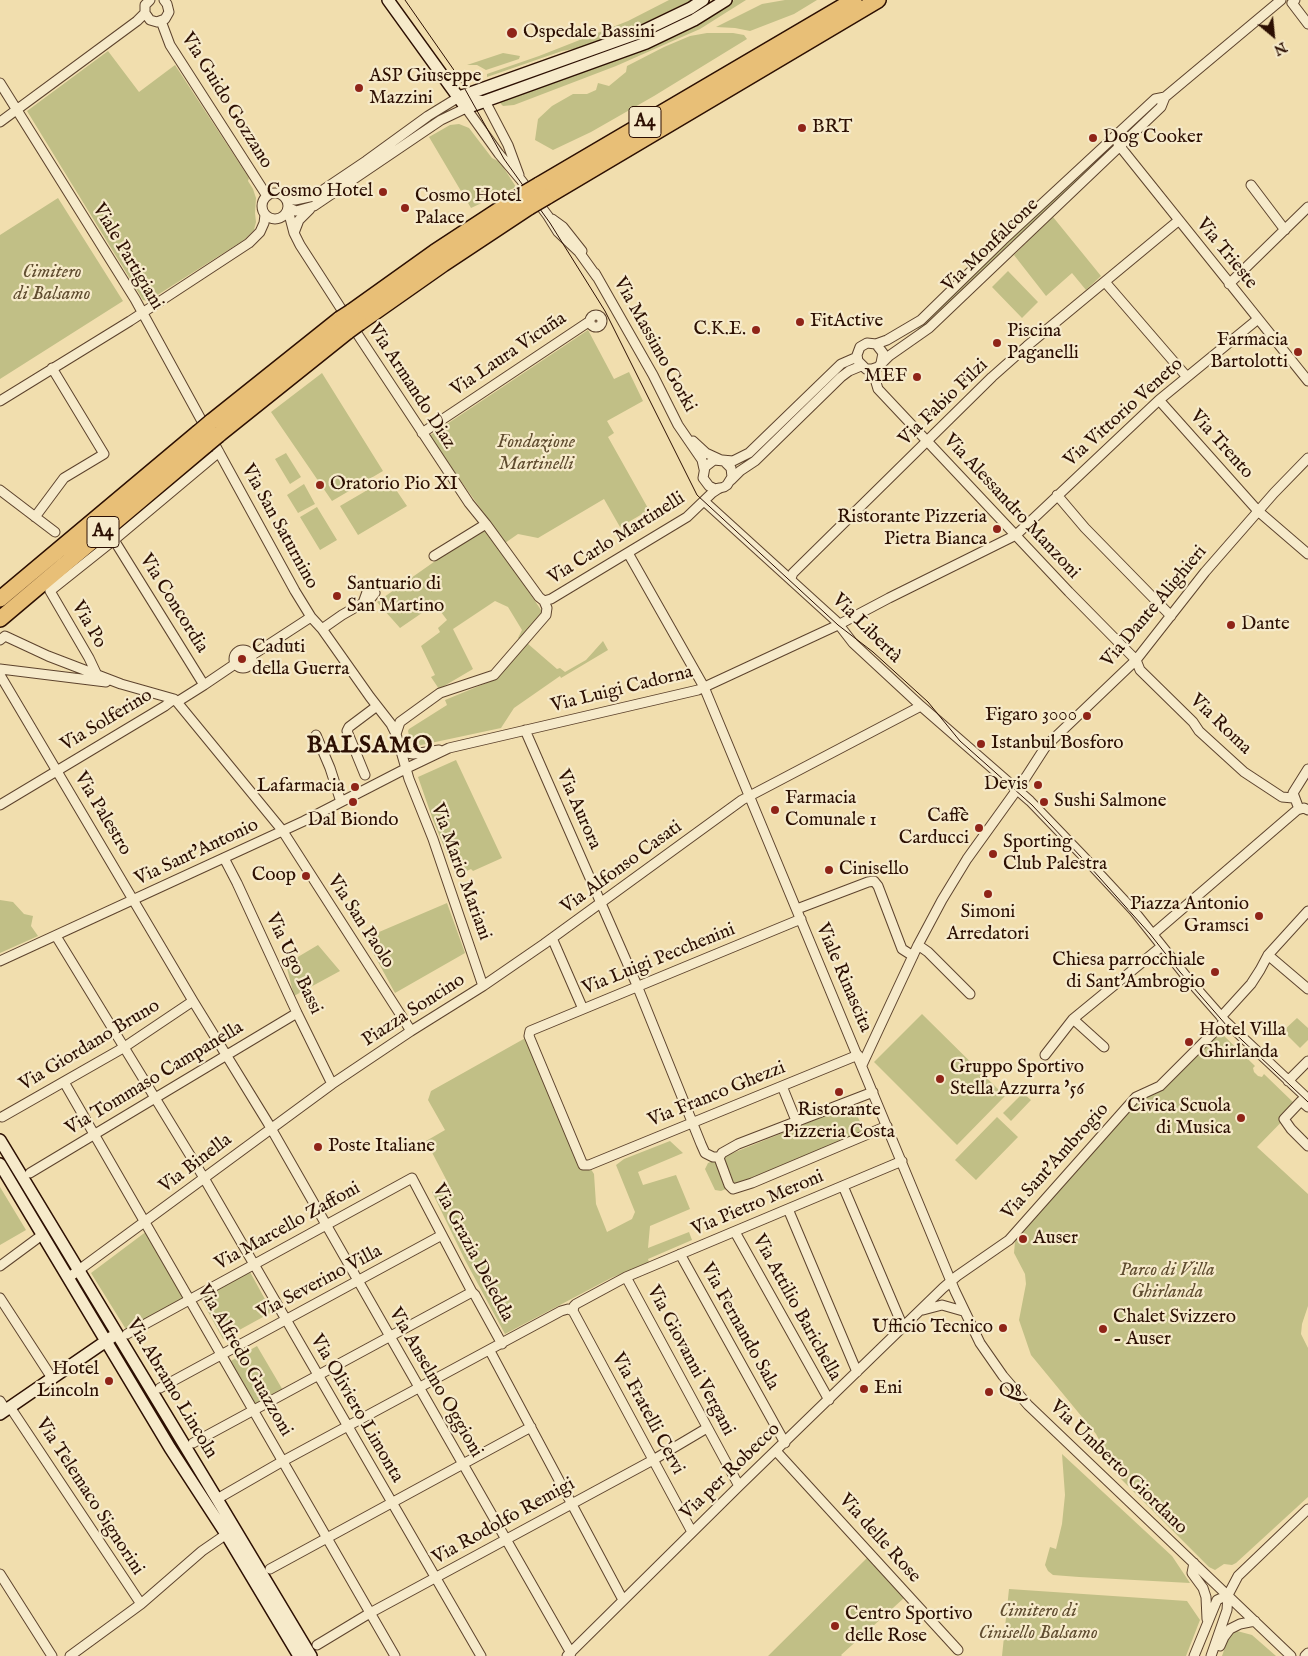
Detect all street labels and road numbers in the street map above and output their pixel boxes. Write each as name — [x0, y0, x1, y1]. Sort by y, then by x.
street label: Via Guido Gozzano — [175, 29, 277, 173]
road number: A4 — [629, 106, 661, 138]
street label: Via Monfalcone — [938, 194, 1044, 298]
street label: Viale Partigiani — [86, 200, 168, 314]
street label: Via Trieste — [1190, 214, 1262, 294]
street label: Via Massimo Gorki — [607, 274, 701, 416]
street label: Via Laura Vicuña — [447, 308, 571, 402]
street label: Via Armando Diaz — [362, 320, 460, 454]
street label: Via Vittorio Veneto — [1060, 353, 1188, 473]
street label: Via Fabio Filzi — [895, 355, 993, 451]
street label: Via Trento — [1184, 406, 1258, 484]
street label: Via Alessandro Manzoni — [938, 430, 1084, 584]
street label: Via San Saturnino — [235, 461, 323, 593]
street label: Via Carlo Martinelli — [544, 488, 690, 590]
road number: A4 — [87, 516, 119, 548]
street label: Via Dante Alighieri — [1097, 541, 1213, 673]
street label: Via Concordia — [134, 550, 212, 658]
street label: Via Libertà — [826, 589, 906, 669]
street label: Via Po — [65, 597, 111, 653]
street label: Via Luigi Cadorna — [549, 661, 695, 719]
street label: Via Solferino — [57, 685, 157, 757]
street label: Via Roma — [1184, 690, 1256, 760]
street label: Via Aurora — [550, 767, 606, 853]
street label: Via Palestro — [68, 768, 136, 860]
street label: Via Mario Mariani — [425, 801, 495, 943]
street label: Via Sant'Antonio — [132, 814, 262, 892]
street label: Via Alfonso Casati — [557, 816, 687, 920]
street label: Via San Paolo — [321, 871, 399, 973]
street label: Via Ugo Bassi — [260, 910, 326, 1018]
street label: Via Luigi Pecchenini — [579, 919, 739, 1001]
street label: Viale Rinascita — [810, 920, 876, 1036]
street label: Piazza Soncino — [358, 969, 470, 1053]
street label: Via Giordano Bruno — [16, 995, 164, 1097]
street label: Via Tommaso Campanella — [62, 1017, 248, 1141]
street label: Via Franco Ghezzi — [645, 1057, 789, 1133]
street label: Via Sant'Ambrogio — [998, 1099, 1114, 1225]
street label: Via Binella — [155, 1129, 237, 1199]
street label: Via Pietro Meroni — [689, 1166, 827, 1242]
street label: Via Marcello Zaffoni — [211, 1178, 365, 1276]
street label: Via Grazia Deledda — [426, 1180, 518, 1326]
street label: Via Attilio Barichella — [746, 1231, 846, 1385]
street label: Via Severino Villa — [254, 1241, 386, 1325]
street label: Via Fernando Sala — [695, 1259, 783, 1395]
street label: Via Alfredo Guazzoni — [191, 1281, 297, 1441]
street label: Via Giovanni Vergani — [641, 1282, 739, 1440]
street label: Via Anselmo Oggioni — [383, 1304, 487, 1462]
street label: Via Abramo Lincoln — [120, 1315, 222, 1463]
street label: Via Oliviero Limonta — [304, 1331, 408, 1487]
street label: Via Fratelli Cervi — [605, 1349, 689, 1479]
street label: Via Umberto Giordano — [1044, 1396, 1192, 1540]
street label: Via Telemaco Signorini — [30, 1414, 148, 1580]
street label: Via per Robecco — [676, 1419, 786, 1525]
street label: Via Rodolfo Remigi — [429, 1473, 579, 1571]
street label: Via delle Rose — [833, 1490, 925, 1588]

